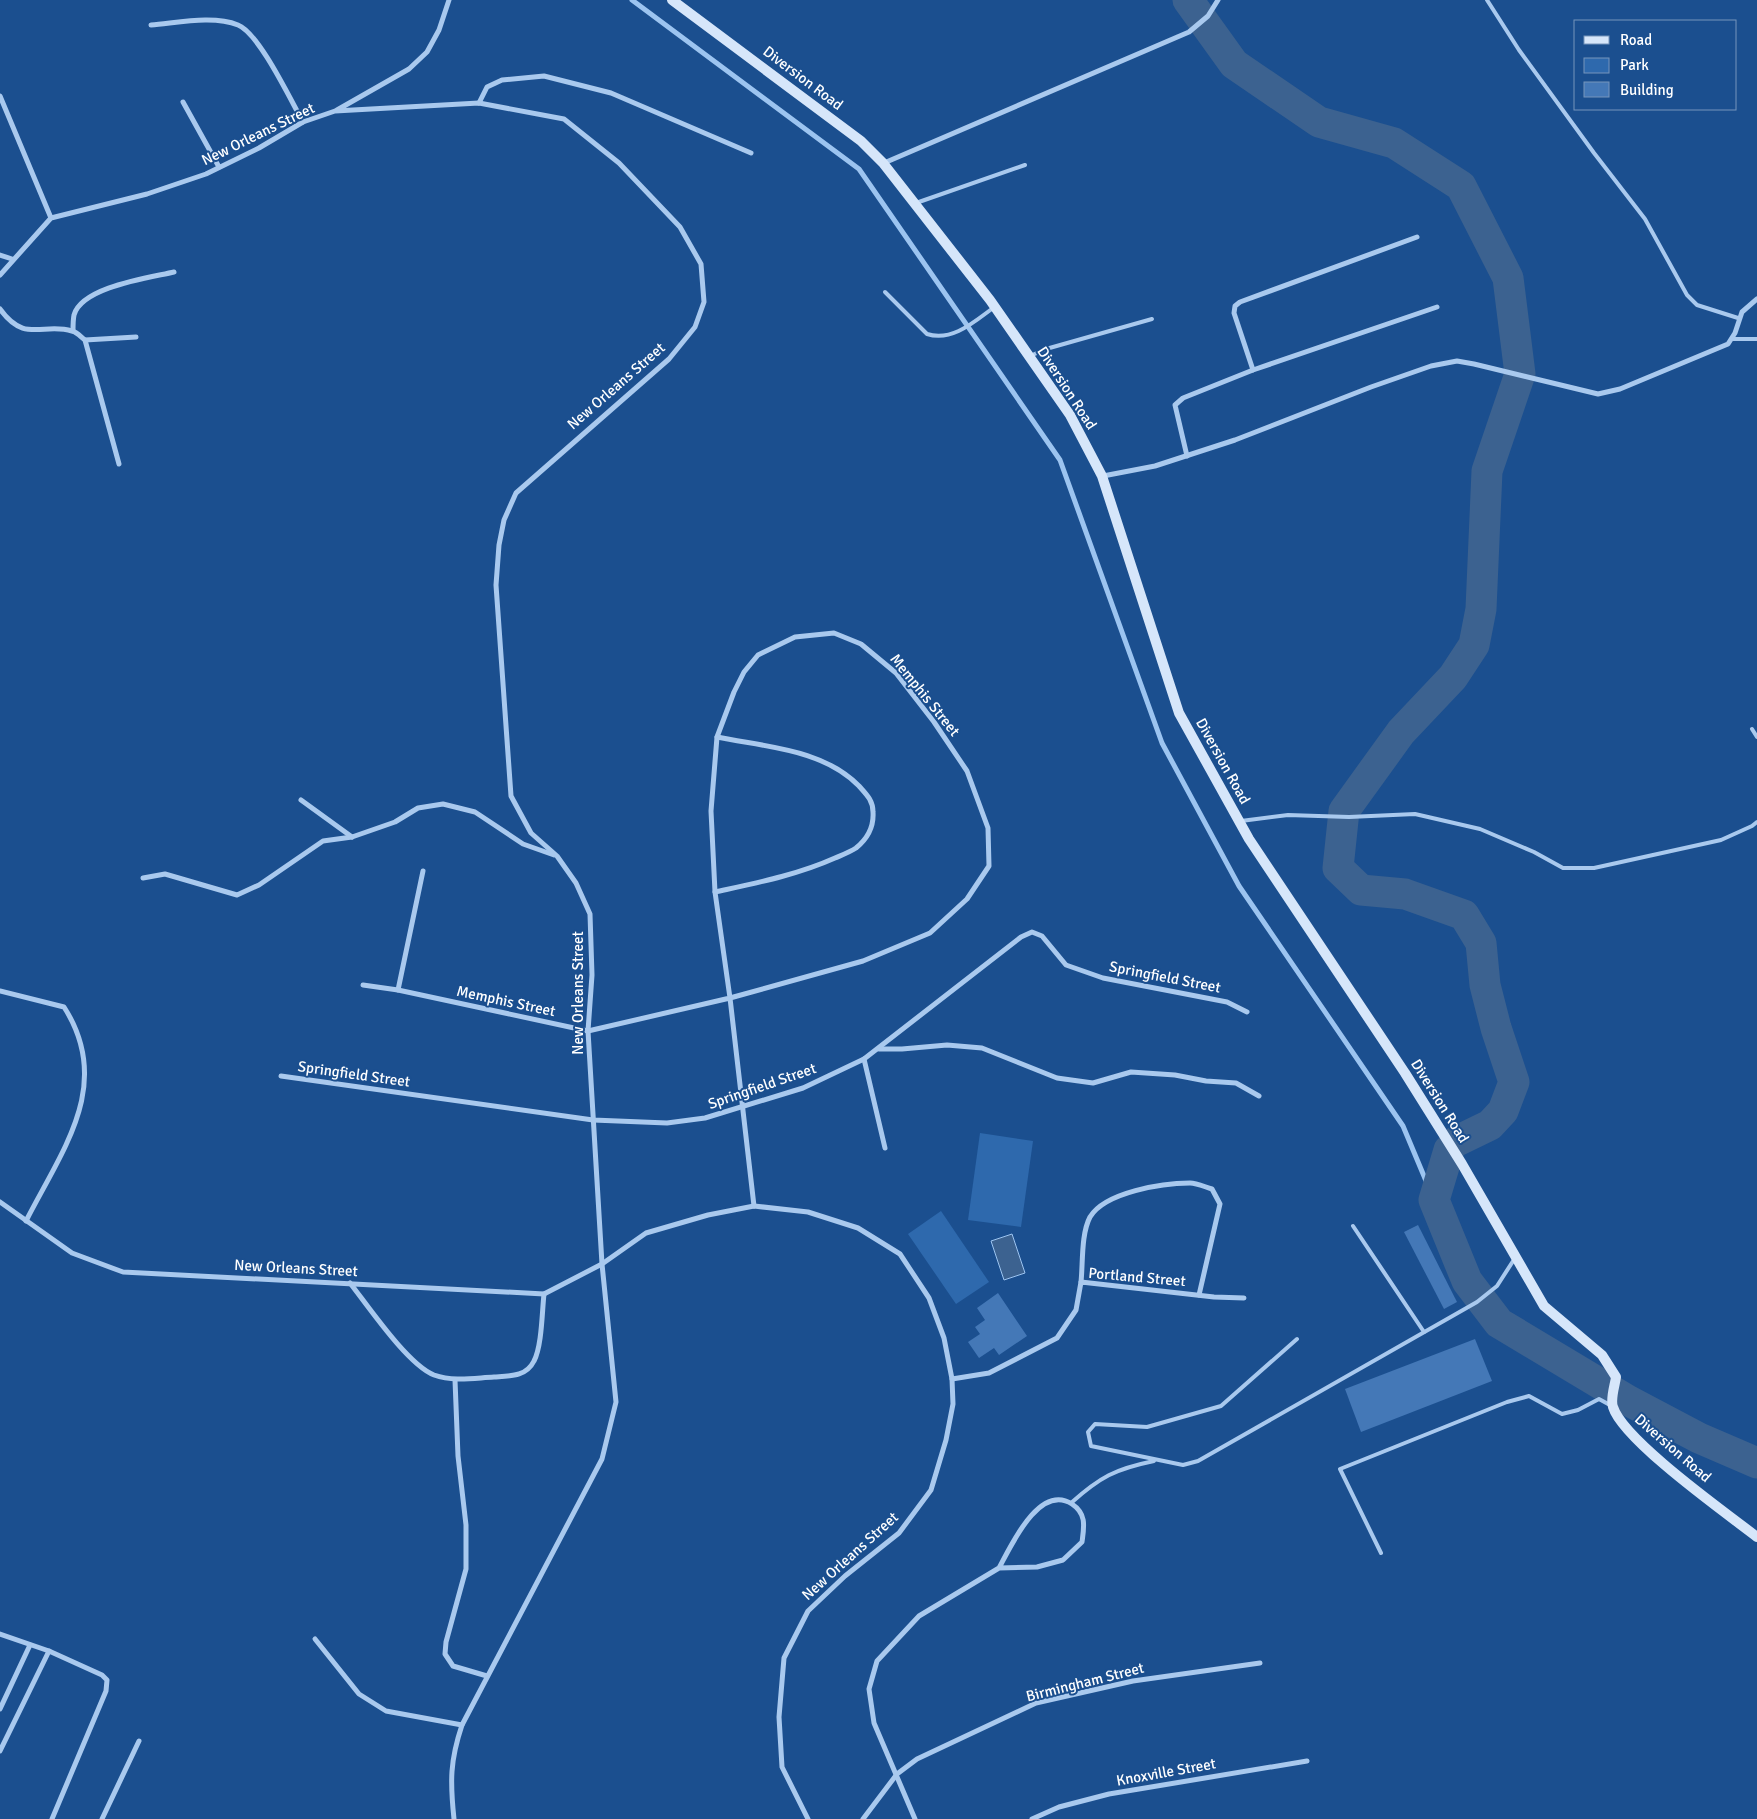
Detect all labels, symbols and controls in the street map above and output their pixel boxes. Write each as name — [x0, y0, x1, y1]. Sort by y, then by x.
legend — [1574, 20, 1737, 110]
text: Road — [1620, 31, 1652, 49]
street label: Diversion Road — [760, 42, 847, 114]
text: Park — [1620, 56, 1649, 74]
text: Building — [1620, 81, 1674, 99]
street label: New Orleans Street — [199, 99, 317, 169]
street label: New Orleans Street — [563, 339, 669, 433]
street label: Diversion Road — [1033, 343, 1101, 433]
street label: Memphis Street — [886, 650, 964, 740]
street label: Diversion Road — [1192, 715, 1254, 807]
street label: New Orleans Street — [569, 931, 587, 1055]
street label: Springfield Street — [1108, 957, 1222, 997]
street label: Memphis Street — [455, 982, 557, 1020]
street label: Diversion Road — [1407, 1056, 1473, 1146]
street label: Springfield Street — [297, 1057, 411, 1091]
street label: Springfield Street — [706, 1059, 818, 1113]
street label: New Orleans Street — [234, 1256, 358, 1280]
street label: Portland Street — [1088, 1264, 1186, 1290]
street label: Diversion Road — [1631, 1410, 1715, 1486]
street label: New Orleans Street — [798, 1508, 902, 1604]
street label: Birmingham Street — [1024, 1659, 1146, 1705]
street label: Knoxville Street — [1115, 1754, 1217, 1790]

